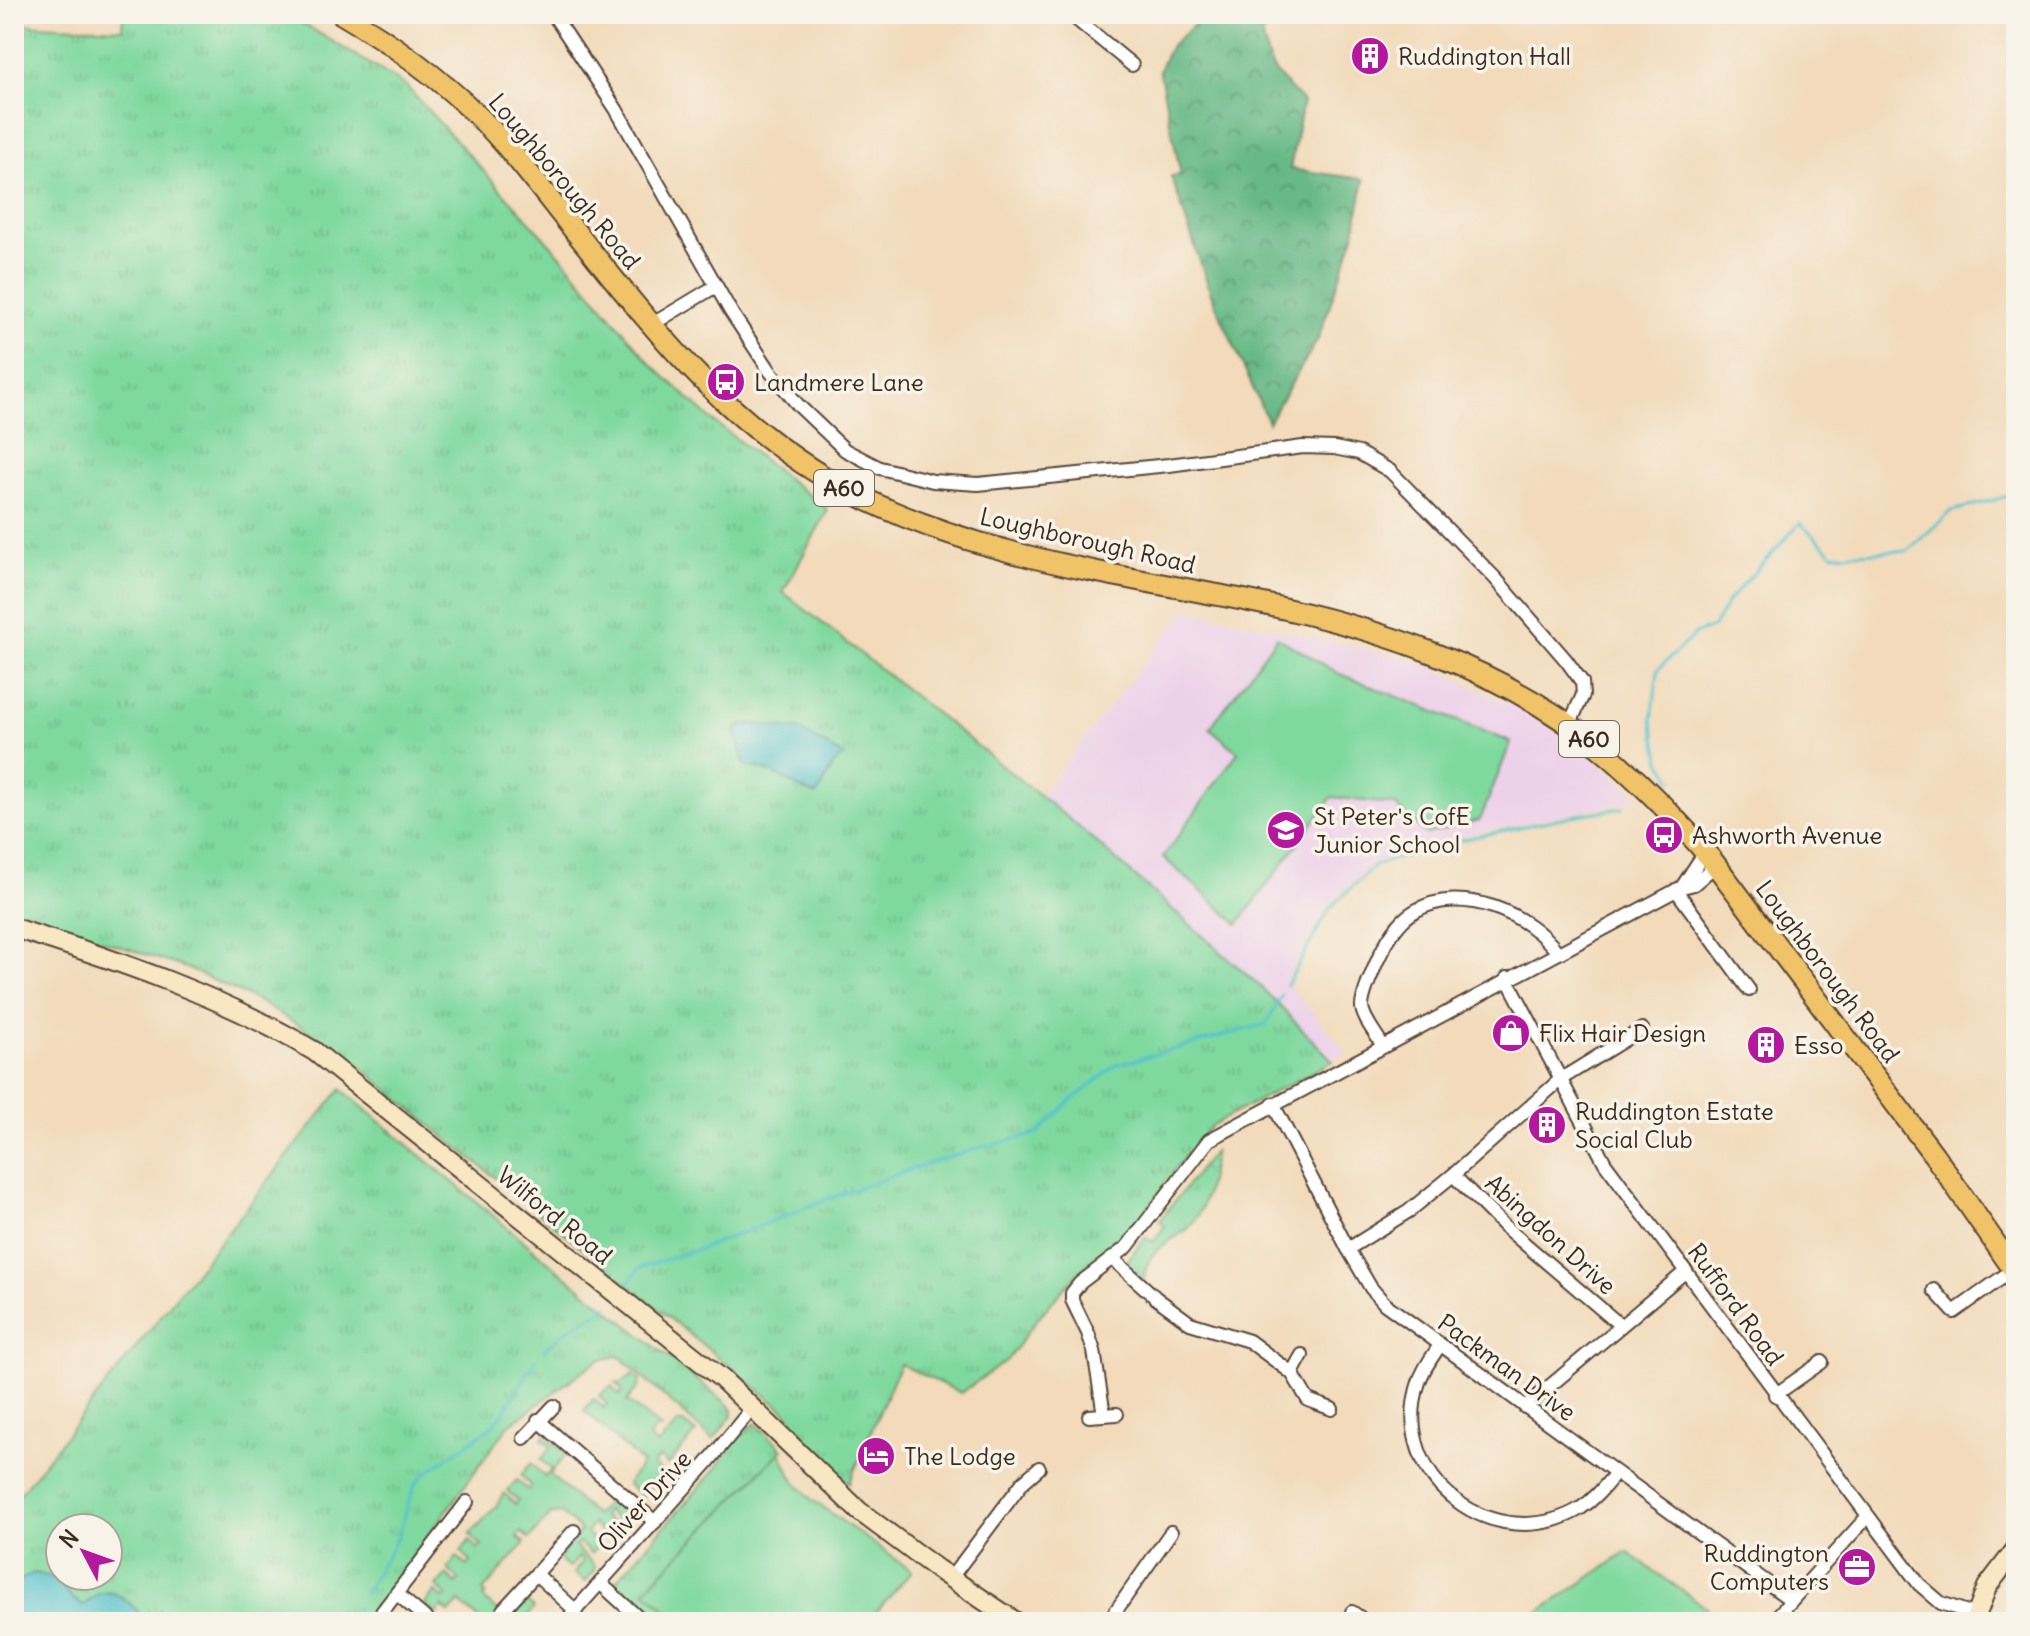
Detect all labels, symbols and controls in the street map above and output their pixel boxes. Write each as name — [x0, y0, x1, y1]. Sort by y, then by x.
building icon: Ruddington Hall — [1349, 35, 1391, 77]
place label: Ruddington Hall — [1398, 41, 1571, 71]
street label: Loughborough Road — [483, 87, 647, 275]
bus stop icon: Landmere Lane — [705, 361, 747, 403]
place label: Landmere Lane — [754, 367, 924, 397]
road number: A60 — [814, 470, 874, 506]
street label: Loughborough Road — [977, 501, 1199, 579]
road number: A60 — [1559, 721, 1619, 757]
place label: St Peter's CofE Junior School — [1314, 801, 1470, 859]
school or university icon: St Peter's CofE Junior School — [1265, 809, 1307, 851]
bus stop icon: Ashworth Avenue — [1643, 814, 1685, 856]
place label: Ashworth Avenue — [1692, 820, 1882, 850]
street label: Loughborough Road — [1750, 874, 1906, 1068]
shop icon: Flix Hair Design — [1490, 1012, 1532, 1054]
place label: Flix Hair Design — [1539, 1018, 1706, 1048]
building icon: Esso — [1745, 1024, 1787, 1066]
place label: Esso — [1794, 1030, 1843, 1060]
place label: Ruddington Estate Social Club — [1575, 1096, 1774, 1154]
building icon: Ruddington Estate Social Club — [1526, 1104, 1568, 1146]
street label: Wilford Road — [491, 1160, 619, 1270]
street label: Abingdon Drive — [1480, 1168, 1622, 1300]
street label: Rufford Road — [1682, 1237, 1790, 1371]
street label: Packman Drive — [1432, 1307, 1582, 1427]
hotel icon: The Lodge — [855, 1435, 897, 1477]
place label: The Lodge — [904, 1441, 1016, 1471]
street label: Oliver Drive — [591, 1444, 697, 1558]
north arrow — [44, 1512, 124, 1592]
text: N — [53, 1524, 84, 1554]
place label: Ruddington Computers — [1704, 1538, 1829, 1596]
office icon: Ruddington Computers — [1836, 1546, 1878, 1588]

